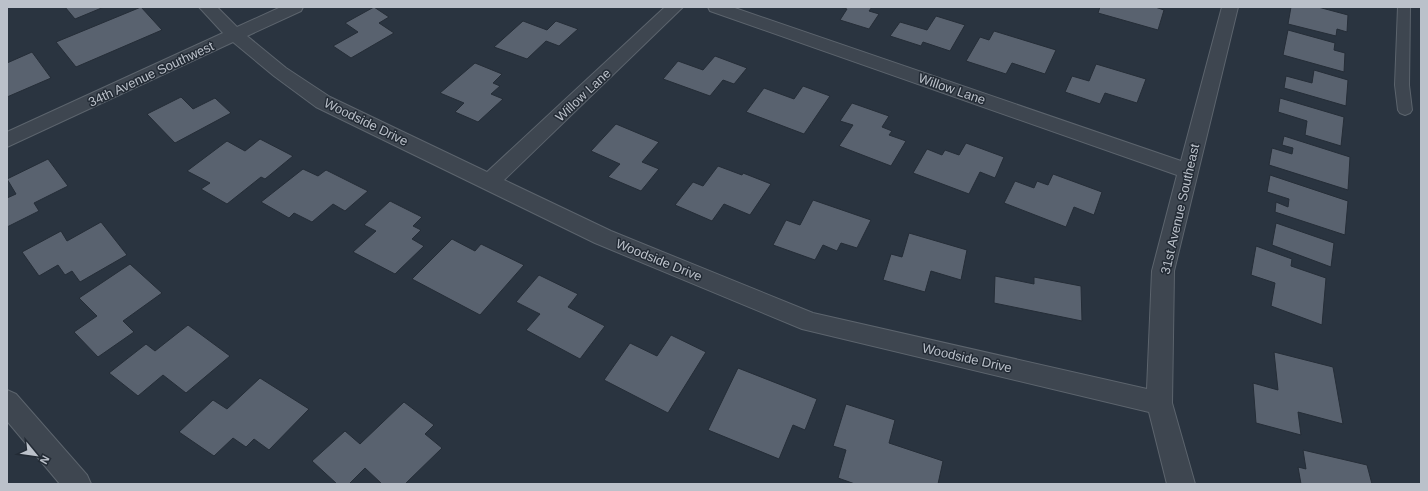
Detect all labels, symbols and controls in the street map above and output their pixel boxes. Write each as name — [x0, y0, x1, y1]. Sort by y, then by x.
street label: 34th Avenue Southwest — [86, 38, 216, 110]
street label: Willow Lane — [552, 66, 614, 124]
street label: Willow Lane — [916, 70, 988, 108]
street label: Woodside Drive — [322, 95, 410, 149]
street label: 31st Avenue Southeast — [1158, 142, 1202, 276]
street label: Woodside Drive — [614, 236, 704, 284]
street label: Woodside Drive — [921, 340, 1013, 376]
north arrow — [16, 435, 56, 475]
text: N — [38, 453, 52, 466]

